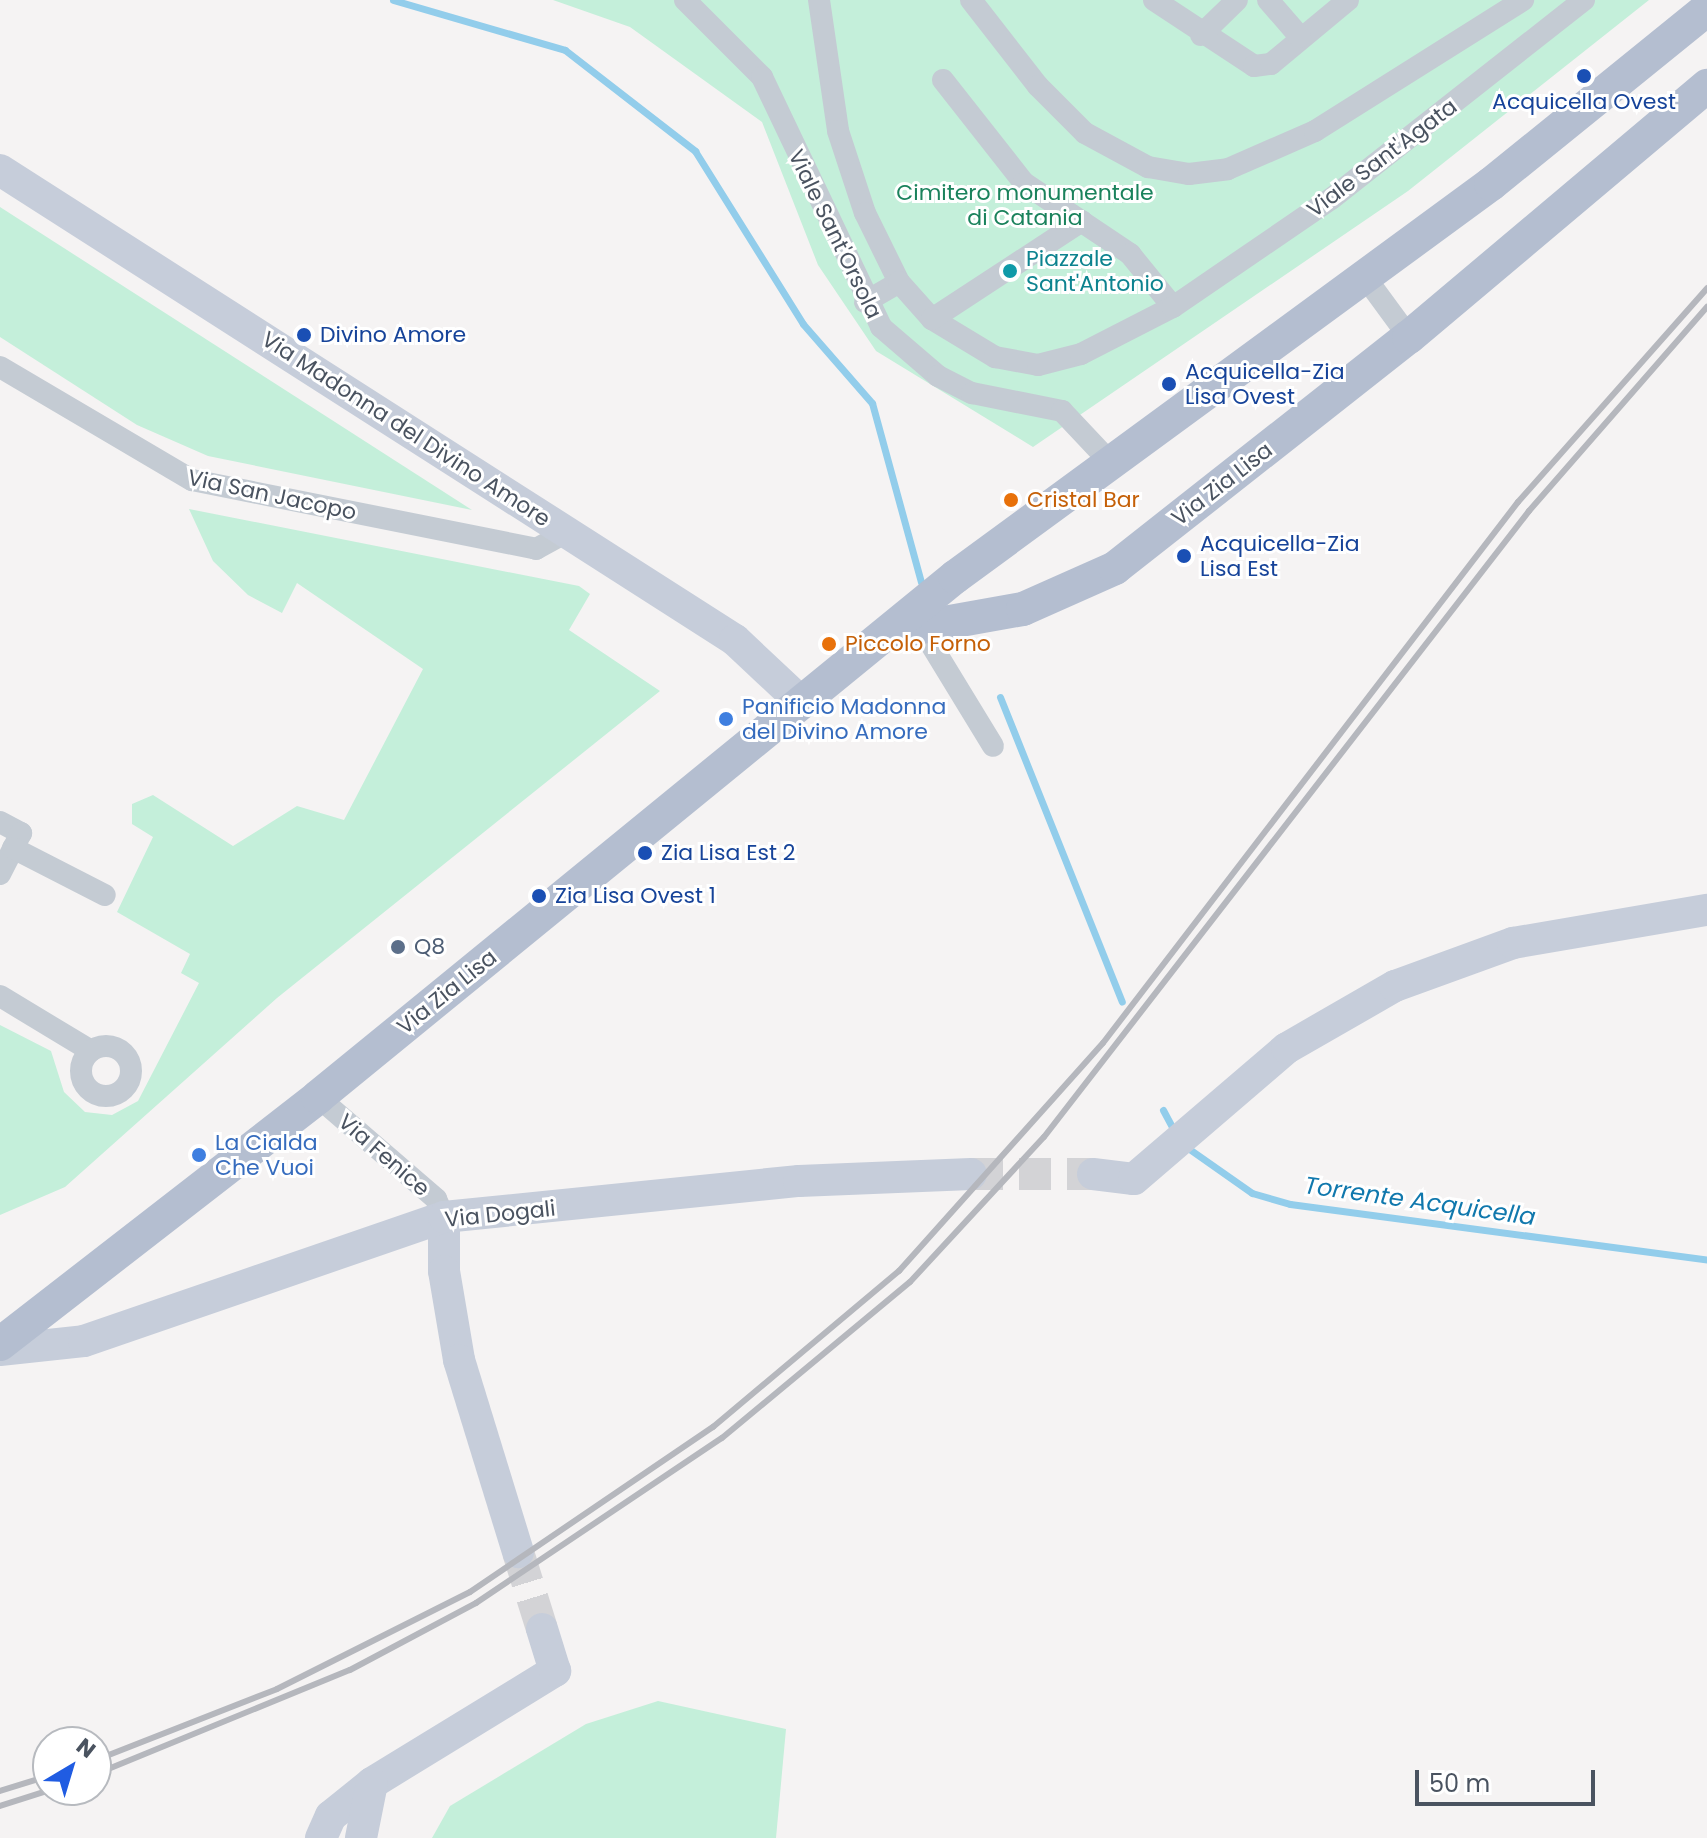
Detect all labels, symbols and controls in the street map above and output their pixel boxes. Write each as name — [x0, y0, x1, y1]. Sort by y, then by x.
marker: Acquicella Ovest — [1575, 67, 1593, 85]
place label: Acquicella Ovest — [1492, 89, 1676, 115]
street label: Viale Sant'Agata — [1302, 93, 1462, 223]
street label: Viale Sant'Orsola — [783, 145, 887, 323]
park label: Cimitero monumentale di Catania — [896, 179, 1154, 230]
place label: Piazzale Sant'Antonio — [1026, 245, 1164, 296]
marker: Piazzale Sant'Antonio — [1001, 262, 1019, 280]
place label: Divino Amore — [320, 322, 466, 348]
street label: Via Madonna del Divino Amore — [257, 326, 555, 532]
marker: Divino Amore — [295, 326, 313, 344]
place label: Acquicella-Zia Lisa Ovest — [1185, 358, 1345, 410]
marker: Acquicella-Zia Lisa Ovest — [1160, 375, 1178, 393]
street label: Via Zia Lisa — [1166, 437, 1278, 531]
street label: Via San Jacopo — [185, 464, 359, 526]
place label: Cristal Bar — [1027, 487, 1140, 513]
marker: Cristal Bar — [1002, 491, 1020, 509]
place label: Acquicella-Zia Lisa Est — [1200, 530, 1360, 582]
marker: Acquicella-Zia Lisa Est — [1175, 547, 1193, 565]
place label: Piccolo Forno — [845, 631, 991, 657]
marker: Piccolo Forno — [820, 635, 838, 653]
place label: Panificio Madonna del Divino Amore — [742, 693, 946, 744]
marker: Panificio Madonna del Divino Amore — [717, 710, 735, 728]
place label: Zia Lisa Est 2 — [661, 840, 796, 866]
marker: Zia Lisa Est 2 — [636, 844, 654, 862]
place label: Zia Lisa Ovest 1 — [555, 883, 716, 909]
marker: Zia Lisa Ovest 1 — [530, 887, 548, 905]
place label: Q8 — [414, 934, 445, 960]
marker: Q8 — [389, 938, 407, 956]
street label: Via Zia Lisa — [392, 944, 502, 1040]
street label: Via Fenice — [333, 1108, 435, 1202]
place label: La Cialda Che Vuoi — [215, 1129, 318, 1180]
marker: La Cialda Che Vuoi — [190, 1146, 208, 1164]
water label: Torrente Acquicella — [1303, 1171, 1537, 1231]
street label: Via Dogali — [443, 1195, 557, 1233]
north arrow — [32, 1726, 112, 1806]
text: N — [70, 1731, 102, 1766]
scale bar — [1419, 1754, 1599, 1804]
text: 50 m — [1429, 1767, 1490, 1800]

